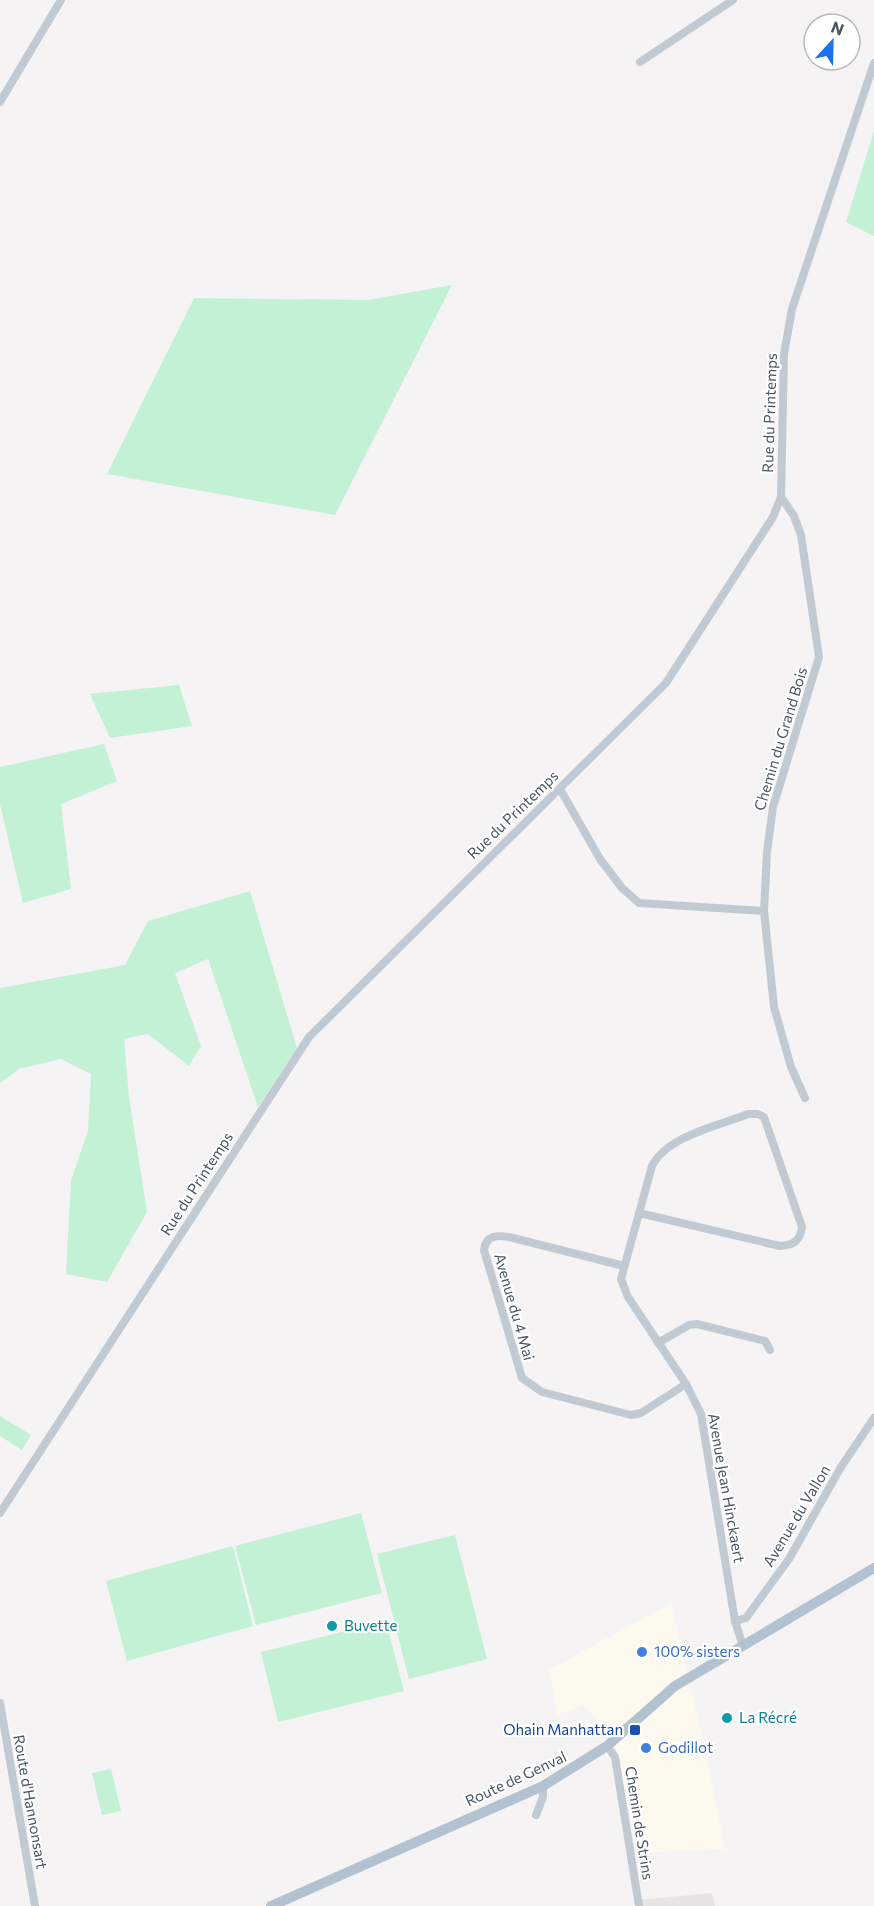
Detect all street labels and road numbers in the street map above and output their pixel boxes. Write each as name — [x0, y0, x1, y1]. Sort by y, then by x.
street label: Rue du Printemps — [758, 353, 780, 473]
street label: Chemin du Grand Bois — [750, 665, 811, 813]
street label: Rue du Printemps — [463, 766, 562, 862]
street label: Rue du Printemps — [156, 1128, 236, 1238]
street label: Avenue du 4 Mai — [491, 1251, 539, 1362]
street label: Avenue Jean Hinckaert — [705, 1412, 749, 1564]
street label: Avenue du Vallon — [759, 1461, 834, 1570]
street label: Route d'Hannonsart — [10, 1733, 52, 1870]
street label: Route de Genval — [462, 1747, 569, 1809]
street label: Chemin de Strins — [622, 1765, 658, 1881]

